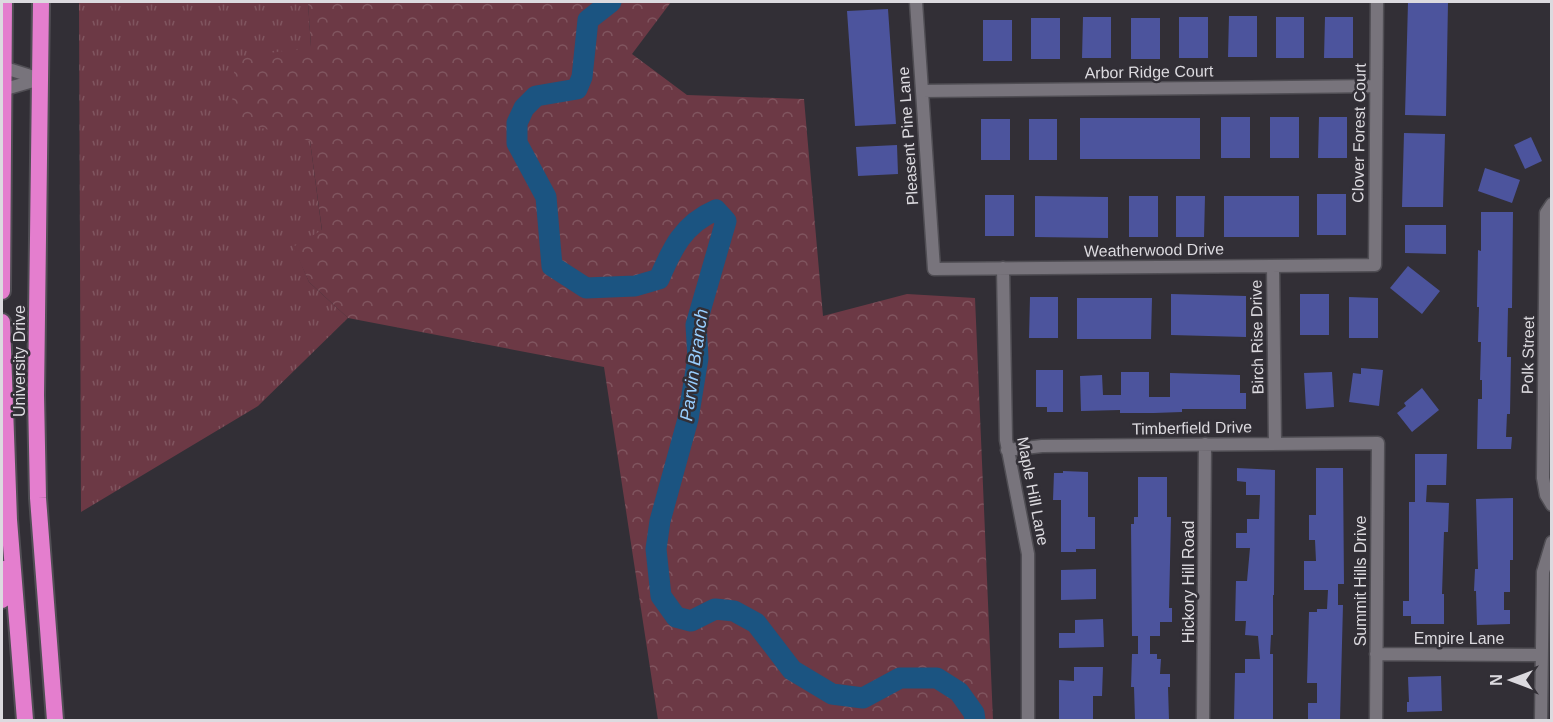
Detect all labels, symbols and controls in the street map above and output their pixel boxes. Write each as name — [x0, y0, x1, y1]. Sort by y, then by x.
street label: Arbor Ridge Court — [1084, 62, 1214, 82]
street label: Clover Forest Court — [1349, 63, 1369, 203]
street label: Pleasent Pine Lane — [895, 66, 921, 206]
street label: Weatherwood Drive — [1084, 240, 1224, 260]
street label: Birch Rise Drive — [1247, 279, 1266, 394]
street label: University Drive — [11, 305, 28, 417]
water label: Parvin Branch — [676, 308, 712, 422]
street label: Polk Street — [1519, 315, 1537, 394]
street label: Timberfield Drive — [1132, 418, 1252, 438]
street label: Maple Hill Lane — [1014, 435, 1052, 547]
street label: Summit Hills Drive — [1352, 516, 1369, 646]
street label: Hickory Hill Road — [1180, 521, 1197, 643]
street label: Empire Lane — [1414, 630, 1504, 647]
north arrow — [1481, 650, 1541, 710]
text: N — [1488, 674, 1505, 686]

